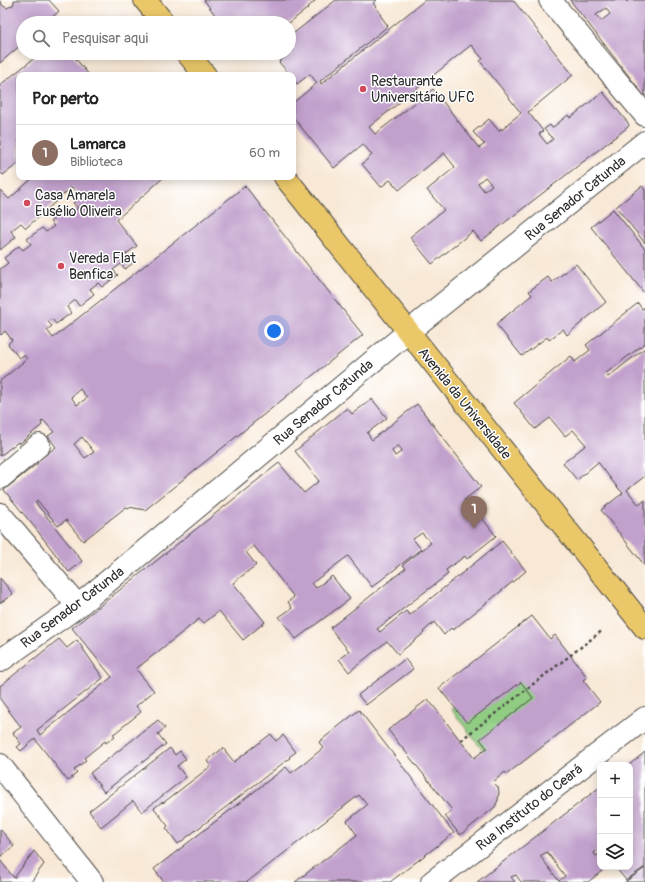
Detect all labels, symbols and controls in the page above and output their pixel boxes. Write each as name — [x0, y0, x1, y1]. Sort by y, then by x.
search box — [16, 16, 296, 60]
icon: search — [30, 27, 52, 49]
text: Pesquisar aqui — [62, 29, 148, 48]
place label: Restaurante Universitário UFC — [371, 73, 475, 106]
marker: Restaurante Universitário UFC — [358, 84, 368, 94]
text: Por perto — [32, 88, 99, 109]
text: Lamarca — [70, 135, 126, 154]
text: 1 — [42, 145, 48, 161]
text: 60 m — [249, 145, 280, 161]
street label: Rua Senador Catunda — [521, 153, 629, 244]
text: Biblioteca — [70, 154, 123, 170]
place label: Casa Amarela Eusélio Oliveira — [35, 187, 122, 220]
marker: Casa Amarela Eusélio Oliveira — [22, 198, 32, 208]
place label: Vereda Flat Benfica — [69, 250, 136, 283]
marker: Vereda Flat Benfica — [56, 261, 66, 271]
your location — [264, 321, 284, 341]
street label: Avenida da Universidade — [414, 344, 515, 463]
street label: Rua Senador Catunda — [270, 356, 377, 449]
pin: 1 — [461, 496, 487, 529]
street label: Rua Senador Catunda — [17, 563, 127, 652]
street label: Rua Instituto do Ceará — [473, 761, 586, 854]
map controls — [597, 762, 633, 870]
button: + — [597, 762, 633, 798]
button: − — [597, 798, 633, 834]
button: layers — [597, 834, 633, 870]

